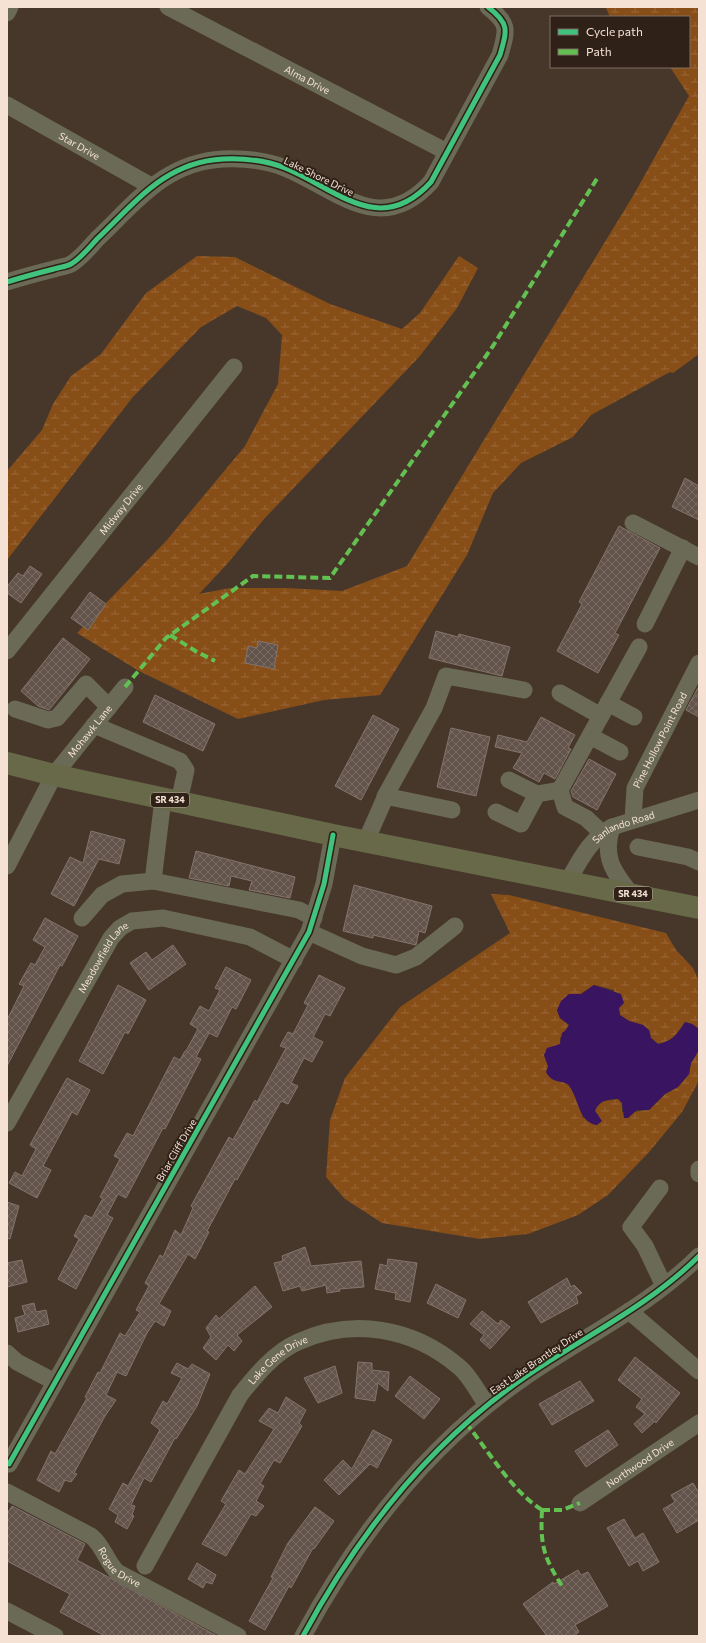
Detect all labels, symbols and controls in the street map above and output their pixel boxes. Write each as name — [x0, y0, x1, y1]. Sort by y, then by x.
legend — [550, 16, 690, 68]
text: Cycle path — [586, 24, 643, 38]
text: Path — [586, 44, 612, 58]
street label: Alma Drive — [283, 63, 332, 96]
street label: Star Drive — [57, 129, 102, 162]
street label: Lake Shore Drive — [282, 154, 356, 198]
street label: Midway Drive — [97, 481, 145, 537]
street label: Pine Hollow Point Road — [630, 690, 689, 790]
street label: Mohawk Lane — [65, 702, 114, 760]
road number: SR 434 — [151, 793, 189, 807]
street label: Sanlando Road — [589, 808, 656, 846]
road number: SR 434 — [614, 887, 652, 901]
street label: Meadowfield Lane — [75, 919, 130, 995]
street label: Briar Cliff Drive — [153, 1117, 199, 1183]
street label: East Lake Brantley Drive — [487, 1325, 585, 1397]
street label: Lake Gene Drive — [245, 1333, 309, 1387]
street label: Northwood Drive — [604, 1436, 676, 1490]
street label: Rogue Drive — [96, 1545, 143, 1589]

